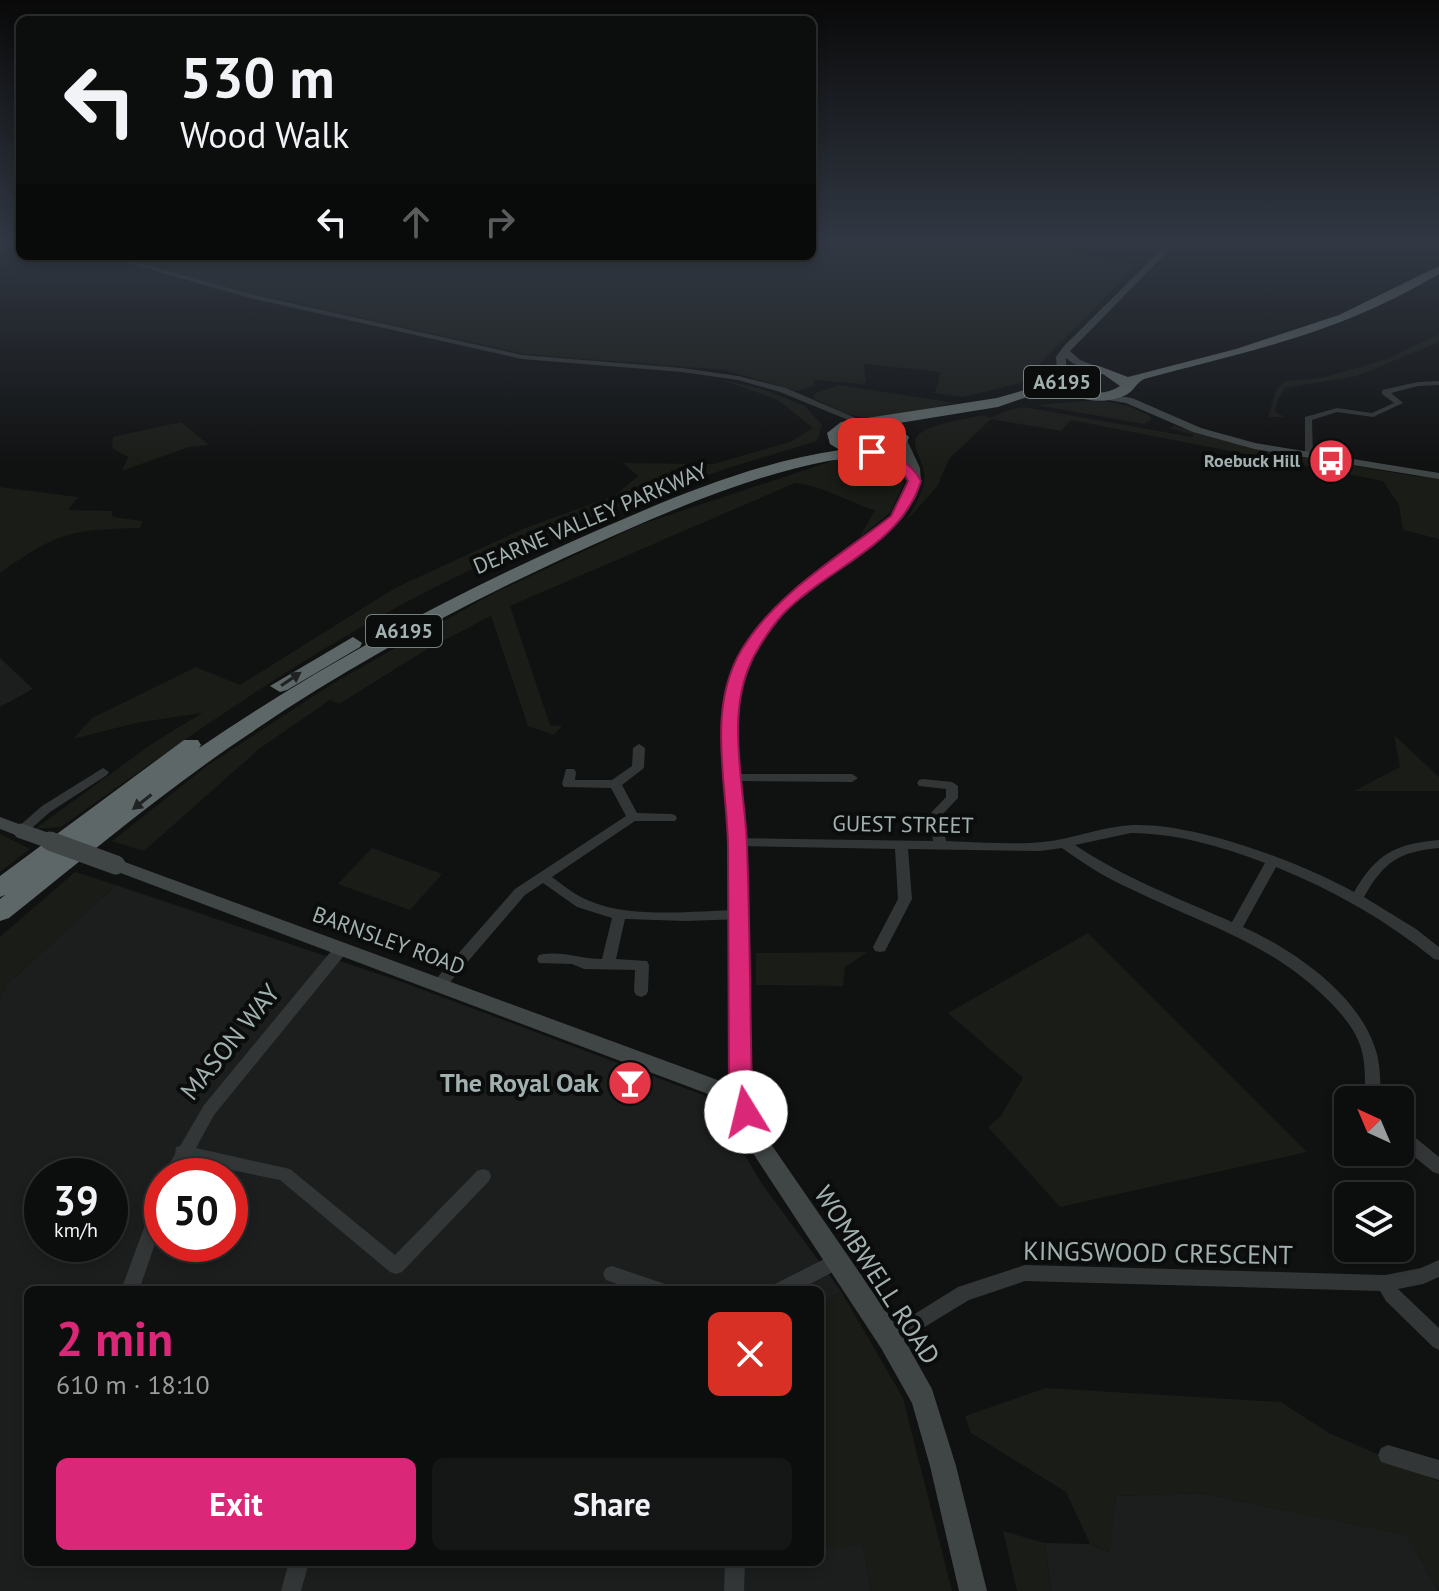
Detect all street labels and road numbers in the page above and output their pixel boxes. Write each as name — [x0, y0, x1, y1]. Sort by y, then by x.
road number: A6195 — [1024, 366, 1100, 398]
street label: DEARNE VALLEY PARKWAY — [469, 456, 712, 580]
road number: A6195 — [366, 615, 442, 647]
street label: GUEST STREET — [832, 809, 974, 839]
street label: BARNSLEY ROAD — [309, 899, 469, 981]
street label: MASON WAY — [173, 976, 287, 1106]
street label: WOMBWELL ROAD — [807, 1179, 947, 1370]
street label: KINGSWOOD CRESCENT — [1023, 1234, 1293, 1271]

